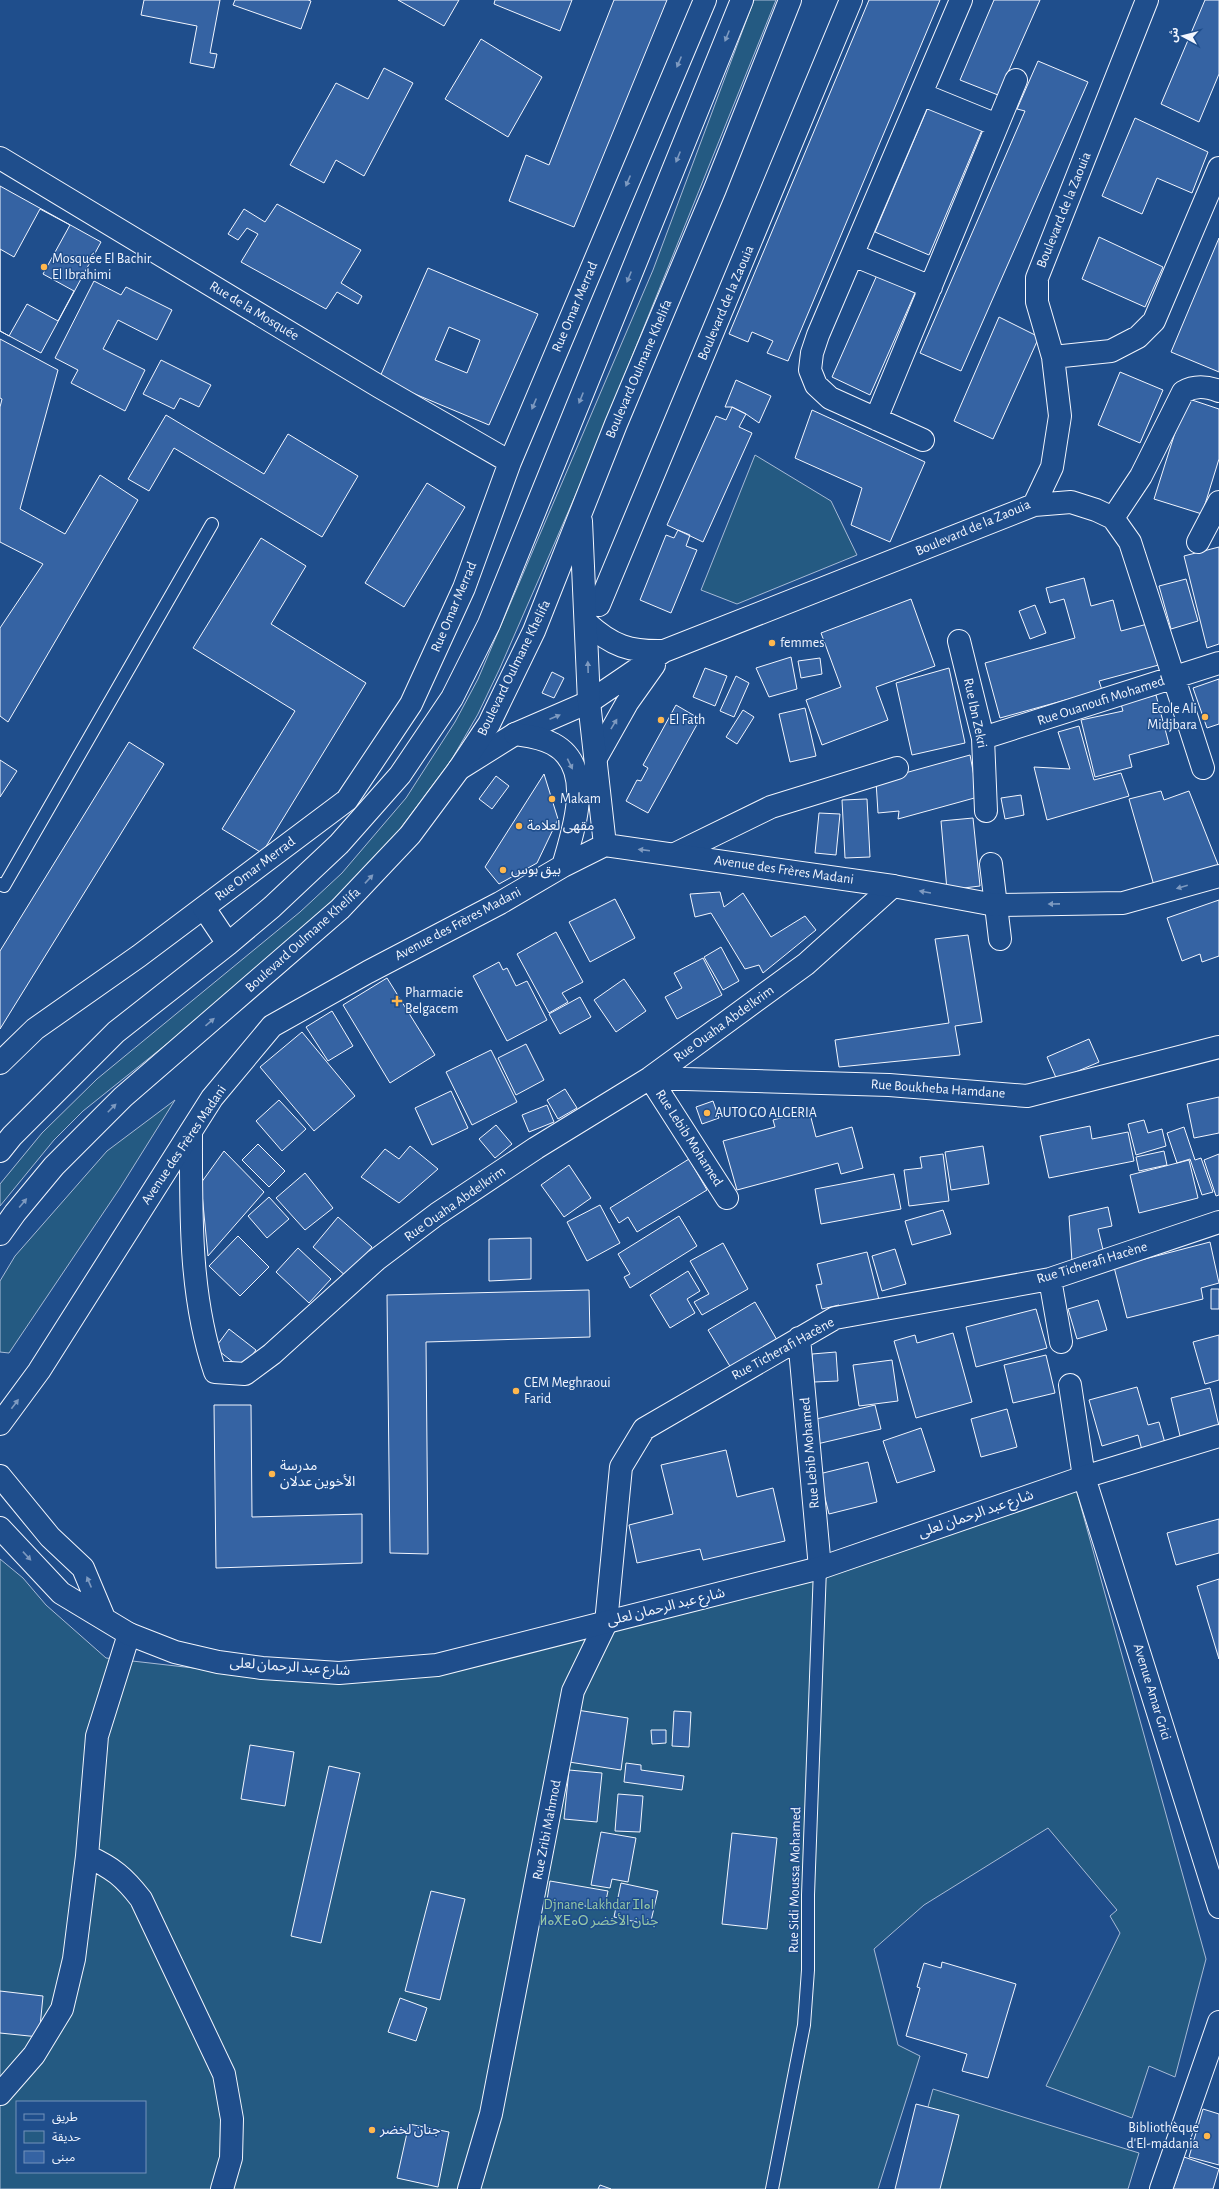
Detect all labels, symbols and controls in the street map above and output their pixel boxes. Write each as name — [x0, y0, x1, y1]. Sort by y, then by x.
north arrow — [1163, 16, 1203, 56]
text: ش — [1167, 27, 1181, 43]
one-way arrow — [724, 31, 730, 42]
one-way arrow — [676, 56, 682, 67]
street label: Boulevard de la Zaouia — [1034, 150, 1094, 270]
one-way arrow — [675, 151, 681, 162]
one-way arrow — [625, 176, 631, 188]
street label: Boulevard de la Zaouia — [695, 243, 757, 363]
place label: Mosquée El Bachir El Ibrahimi — [52, 252, 152, 282]
street label: Rue Omar Merrad — [550, 260, 600, 354]
marker: Mosquée El Bachir El Ibrahimi — [39, 262, 49, 272]
one-way arrow — [626, 271, 632, 282]
street label: Rue de la Mosquée — [207, 279, 301, 343]
street label: Boulevard Oulmane Khelifa — [603, 297, 675, 440]
one-way arrow — [577, 392, 583, 404]
one-way arrow — [531, 399, 537, 411]
street label: Boulevard de la Zaouia — [913, 497, 1033, 559]
street label: Rue Omar Merrad — [429, 560, 479, 654]
street label: Boulevard Oulmane Khelifa — [475, 597, 553, 738]
place label: femmes — [780, 636, 824, 650]
marker: femmes — [767, 638, 777, 648]
one-way arrow — [585, 660, 591, 673]
street label: Rue Ouanoufi Mohamed — [1036, 674, 1166, 728]
street label: Rue Ibn Zekri — [961, 677, 989, 749]
place label: Ecole Ali Midjbara — [1147, 702, 1198, 732]
marker: Ecole Ali Midjbara — [1200, 712, 1210, 722]
one-way arrow — [549, 713, 561, 719]
place label: El Fath — [669, 713, 705, 727]
marker: El Fath — [656, 715, 666, 725]
one-way arrow — [611, 718, 618, 730]
one-way arrow — [567, 758, 573, 770]
place label: Makam — [560, 792, 601, 806]
marker: Makam — [547, 794, 557, 804]
place label: مقهى لعلامة — [527, 819, 594, 834]
marker: مقهى لعلامة — [514, 821, 524, 831]
street label: Rue Omar Merrad — [212, 834, 298, 904]
one-way arrow — [638, 847, 650, 853]
street label: Avenue des Frères Madani — [713, 853, 855, 887]
place label: بيق بوس — [511, 863, 561, 879]
marker: بيق بوس — [498, 865, 508, 875]
one-way arrow — [364, 874, 374, 884]
one-way arrow — [1175, 884, 1188, 890]
street label: Boulevard Oulmane Khelifa — [243, 885, 364, 995]
street label: Avenue des Frères Madani — [393, 885, 523, 963]
one-way arrow — [919, 888, 931, 894]
one-way arrow — [1048, 901, 1060, 908]
street label: Rue Ouaha Abdelkrim — [671, 983, 777, 1065]
place label: Pharmacie Belgacem — [405, 986, 463, 1016]
marker: Pharmacie Belgacem — [392, 996, 402, 1006]
one-way arrow — [205, 1018, 215, 1027]
street label: Rue Boukheba Hamdane — [870, 1077, 1006, 1101]
street label: Avenue des Frères Madani — [139, 1083, 229, 1207]
street label: Rue Lebib Mohamed — [653, 1087, 725, 1189]
one-way arrow — [107, 1103, 117, 1113]
place label: AUTO GO ALGERIA — [715, 1106, 817, 1120]
marker: AUTO GO ALGERIA — [702, 1108, 712, 1118]
street label: Rue Ouaha Abdelkrim — [402, 1164, 508, 1244]
one-way arrow — [19, 1197, 28, 1208]
street label: Rue Ticherafi Hacène — [1035, 1240, 1149, 1286]
street label: Rue Ticherafi Hacène — [729, 1315, 837, 1383]
place label: CEM Meghraoui Farid — [524, 1376, 611, 1406]
marker: CEM Meghraoui Farid — [511, 1386, 521, 1396]
street label: Rue Lebib Mohamed — [798, 1397, 822, 1509]
one-way arrow — [11, 1399, 19, 1410]
place label: مدرسة الأخوين عدلان — [280, 1459, 355, 1490]
marker: مدرسة الأخوين عدلان — [267, 1469, 277, 1479]
street label: شارع عبد الرحمان لعلى — [917, 1488, 1036, 1543]
one-way arrow — [22, 1551, 31, 1562]
one-way arrow — [85, 1576, 92, 1588]
street label: شارع عبد الرحمان لعلى — [606, 1586, 727, 1631]
street label: Avenue Amar Grici — [1131, 1642, 1173, 1742]
street label: شارع عبد الرحمان لعلى — [229, 1656, 351, 1681]
street label: Rue Zribi Mahmod — [530, 1779, 564, 1881]
street label: Rue Sidi Moussa Mohamed — [787, 1807, 803, 1953]
park label: Djnane Lakhdar ⵊⵏⴰⵏ ⵍⴰⵅⴹⴰⵔ جنان الأخضر — [540, 1898, 658, 1929]
legend — [16, 2101, 146, 2173]
text: طريق — [52, 2111, 78, 2125]
place label: Bibliothèque d'El-madania — [1127, 2121, 1200, 2151]
place label: جنان لخضر — [379, 2123, 440, 2138]
marker: جنان لخضر — [367, 2125, 377, 2135]
text: حديقة — [52, 2131, 81, 2144]
marker: Bibliothèque d'El-madania — [1202, 2131, 1212, 2141]
text: مبنى — [52, 2151, 75, 2164]

